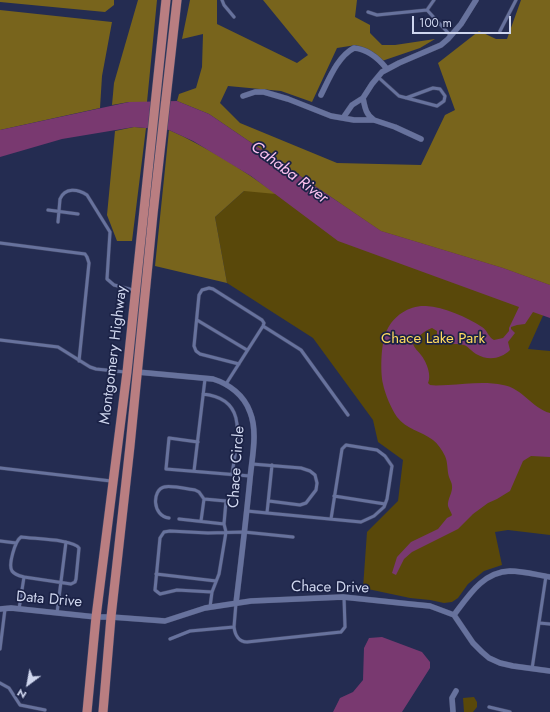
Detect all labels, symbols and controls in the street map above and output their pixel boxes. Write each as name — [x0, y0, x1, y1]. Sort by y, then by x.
scale bar — [414, 8, 513, 34]
text: 100 m — [419, 14, 452, 32]
water label: Cahaba River — [247, 138, 331, 208]
street label: Montgomery Highway — [97, 285, 131, 425]
park label: Chace Lake Park — [381, 330, 485, 348]
street label: Chace Circle — [225, 425, 249, 509]
street label: Chace Drive — [291, 578, 369, 598]
street label: Data Drive — [15, 588, 83, 612]
north arrow — [8, 664, 48, 704]
text: N — [14, 685, 30, 703]

